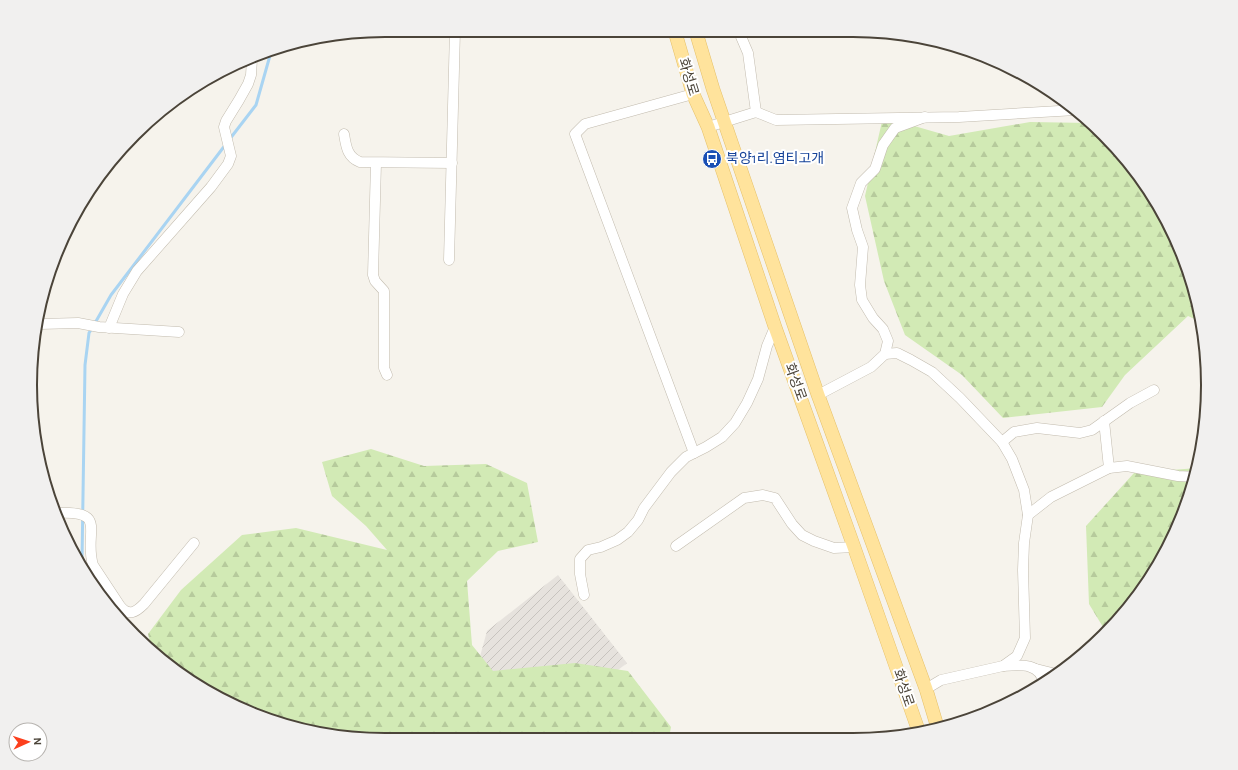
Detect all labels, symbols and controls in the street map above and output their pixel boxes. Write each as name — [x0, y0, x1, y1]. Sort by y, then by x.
street label: 화성로 — [676, 56, 701, 98]
bus stop icon: 북양1리.염티고개 — [701, 148, 723, 170]
place label: 북양1리.염티고개 — [726, 151, 824, 166]
street label: 화성로 — [782, 361, 809, 403]
street label: 화성로 — [890, 667, 917, 709]
north arrow — [8, 722, 48, 762]
text: N — [32, 737, 43, 746]

